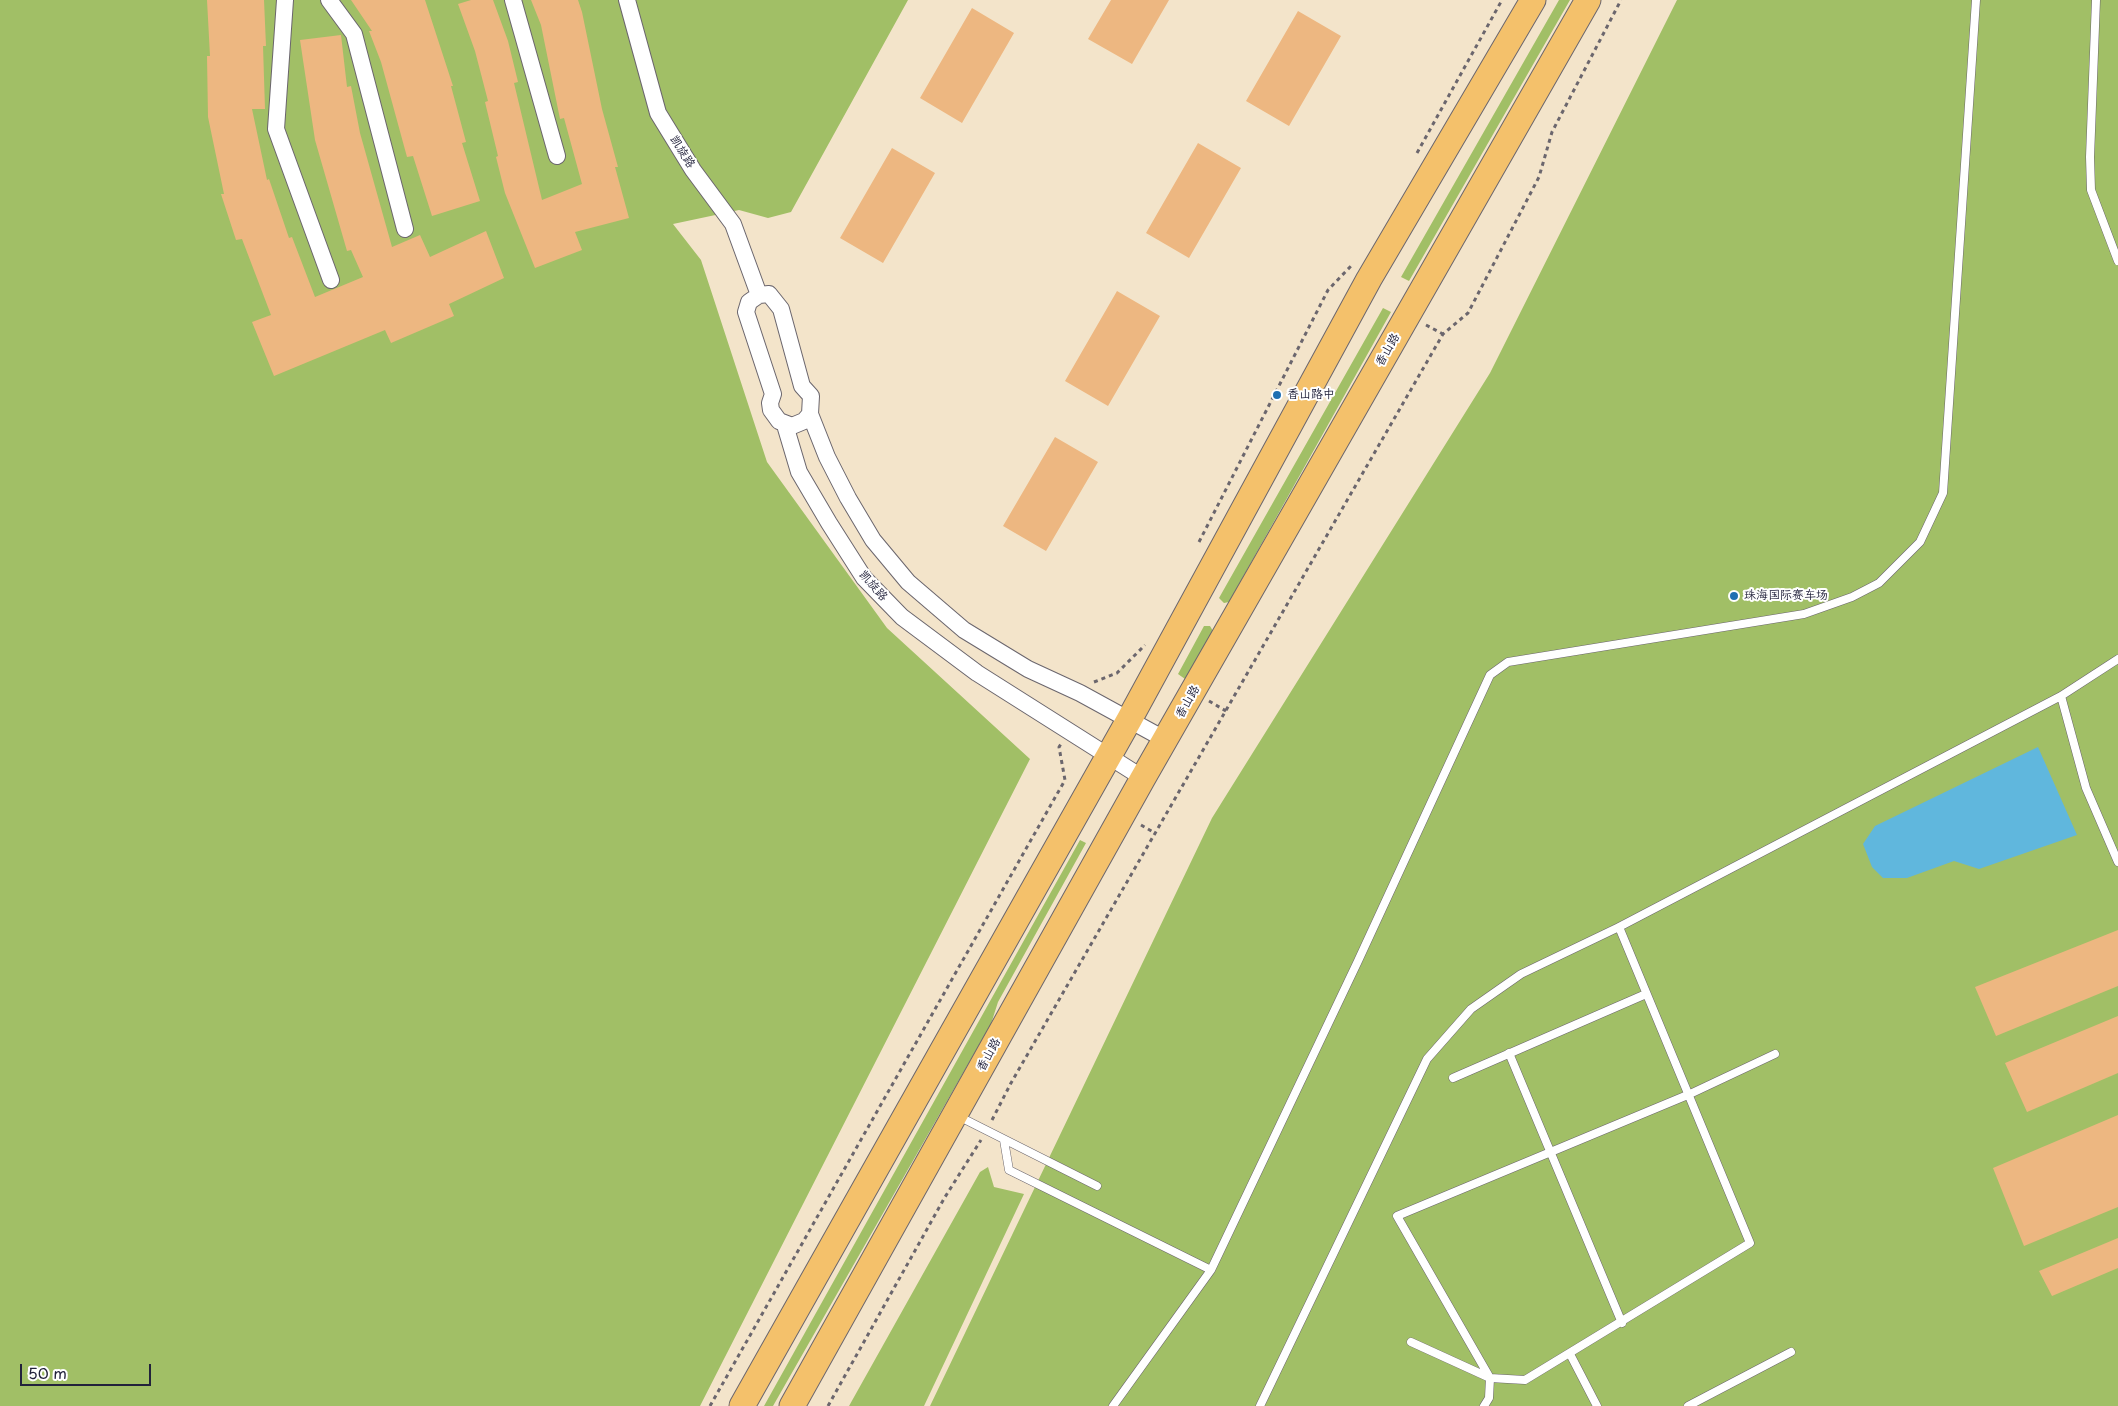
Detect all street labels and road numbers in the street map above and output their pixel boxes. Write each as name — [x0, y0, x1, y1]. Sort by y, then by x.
street label: 凯旋路 — [666, 133, 698, 171]
street label: 香山路 — [1373, 331, 1403, 369]
street label: 凯旋路 — [856, 568, 890, 604]
street label: 香山路 — [1173, 683, 1203, 721]
street label: 香山路 — [974, 1036, 1004, 1074]

